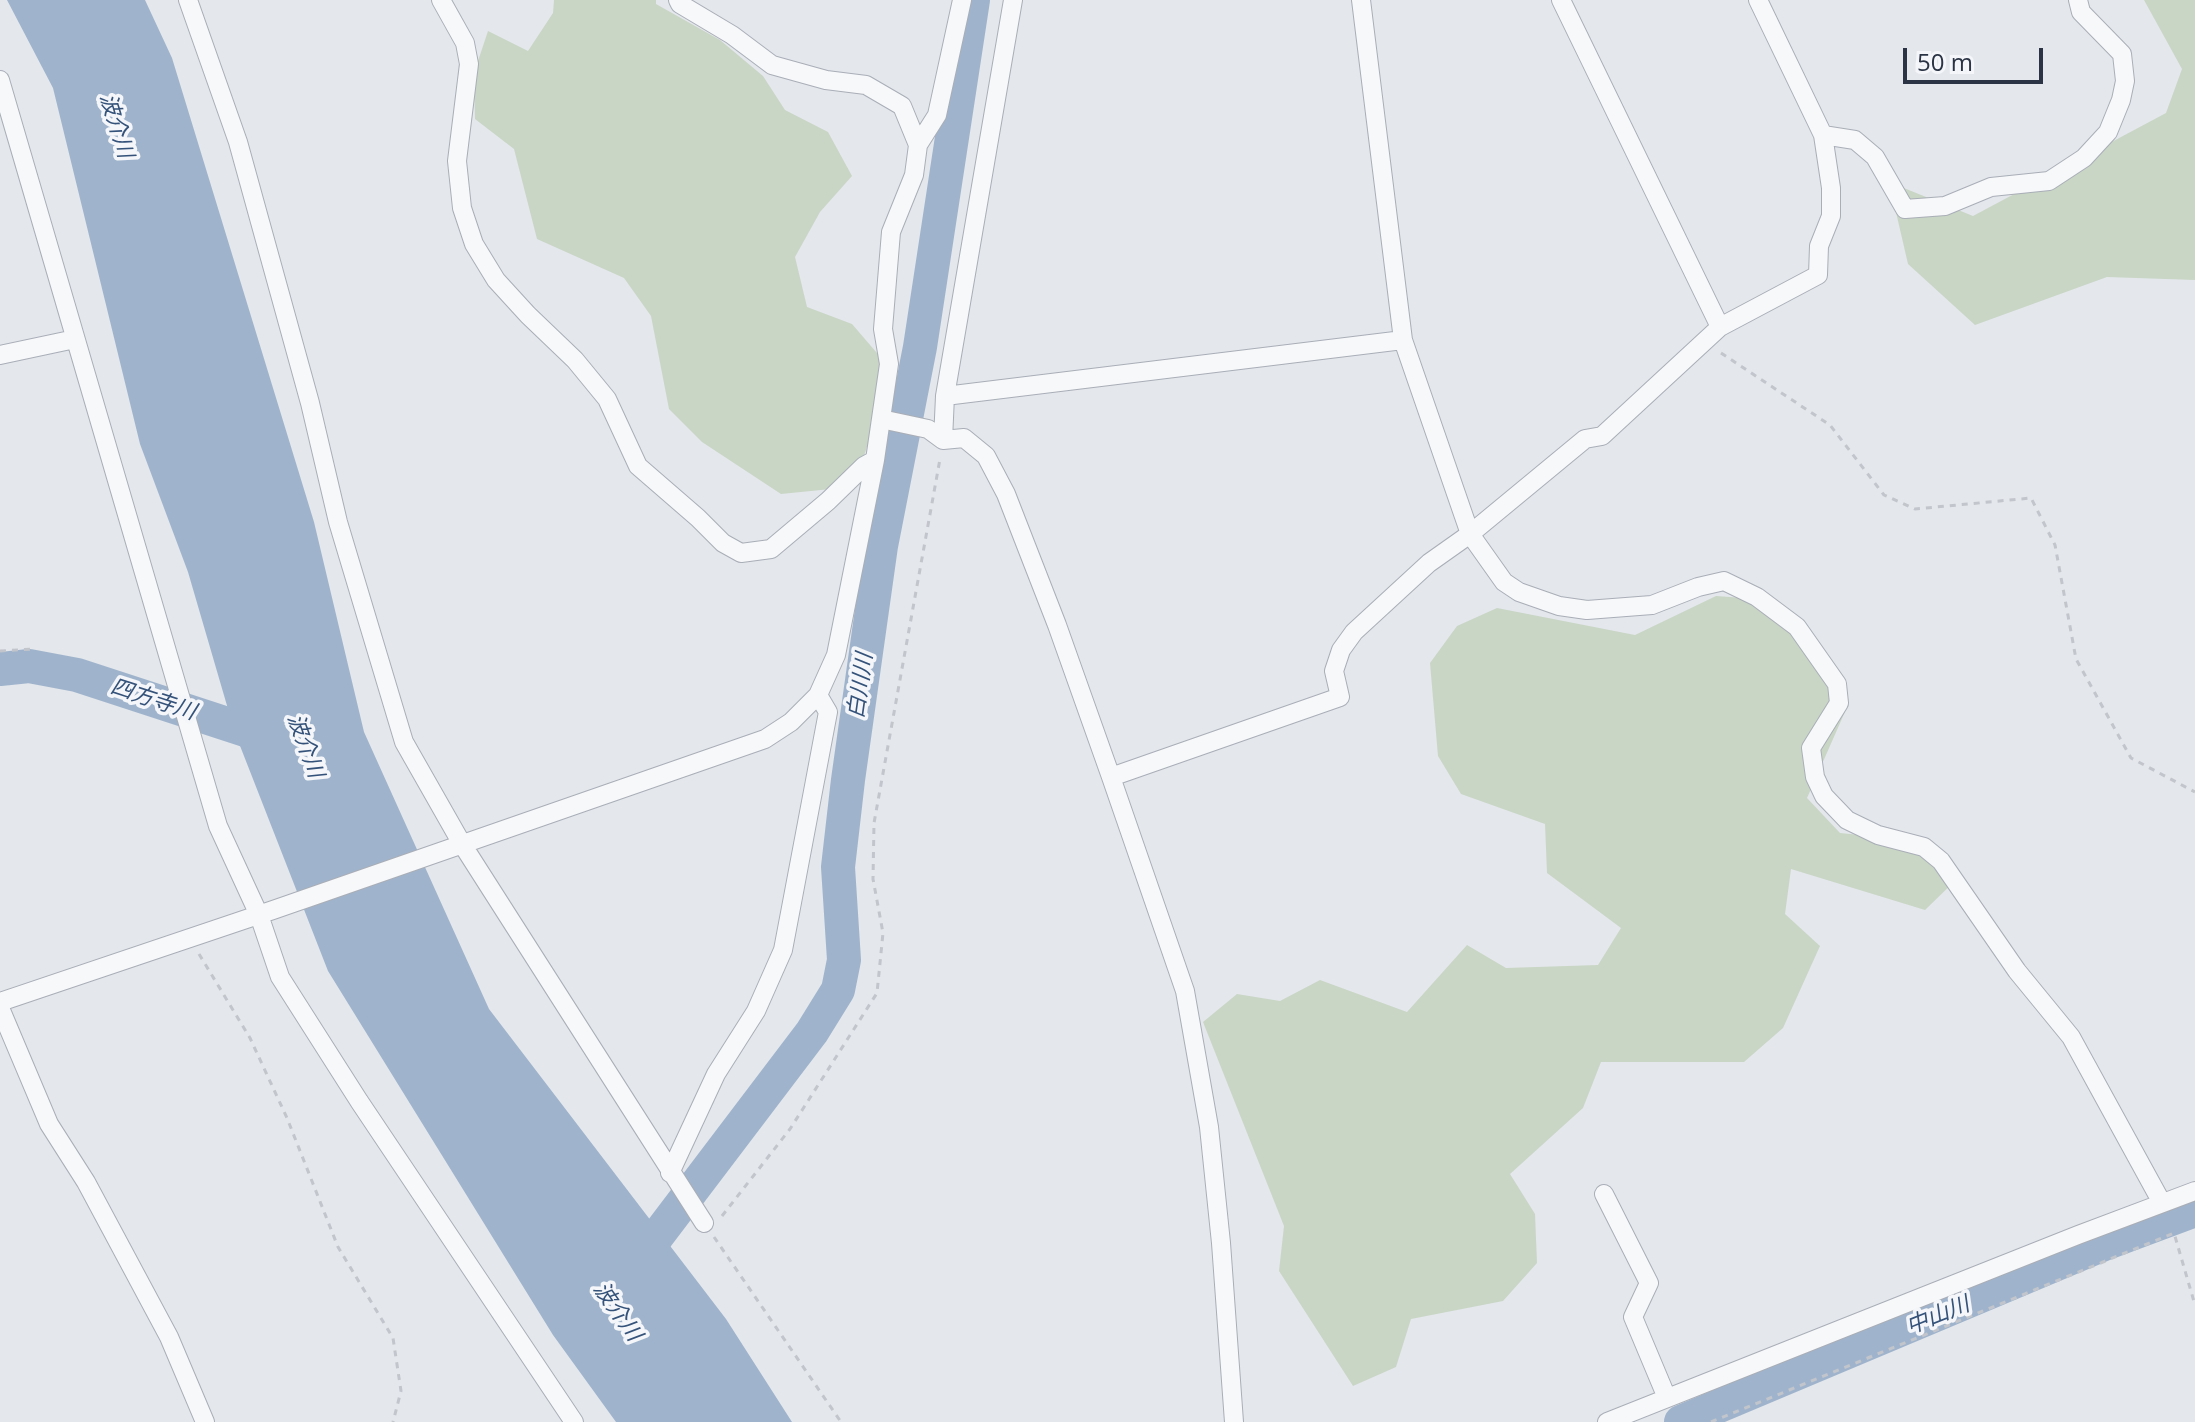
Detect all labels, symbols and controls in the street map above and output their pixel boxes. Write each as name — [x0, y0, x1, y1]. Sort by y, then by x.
scale bar — [1907, 32, 2047, 82]
text: 50 m — [1917, 45, 1973, 78]
water label: 波介川 — [94, 91, 138, 161]
water label: 白川川 — [843, 651, 879, 721]
water label: 四方寺川 — [107, 674, 199, 726]
water label: 波介川 — [281, 710, 329, 782]
water label: 波介川 — [587, 1277, 647, 1347]
water label: 中山川 — [1902, 1291, 1974, 1341]

